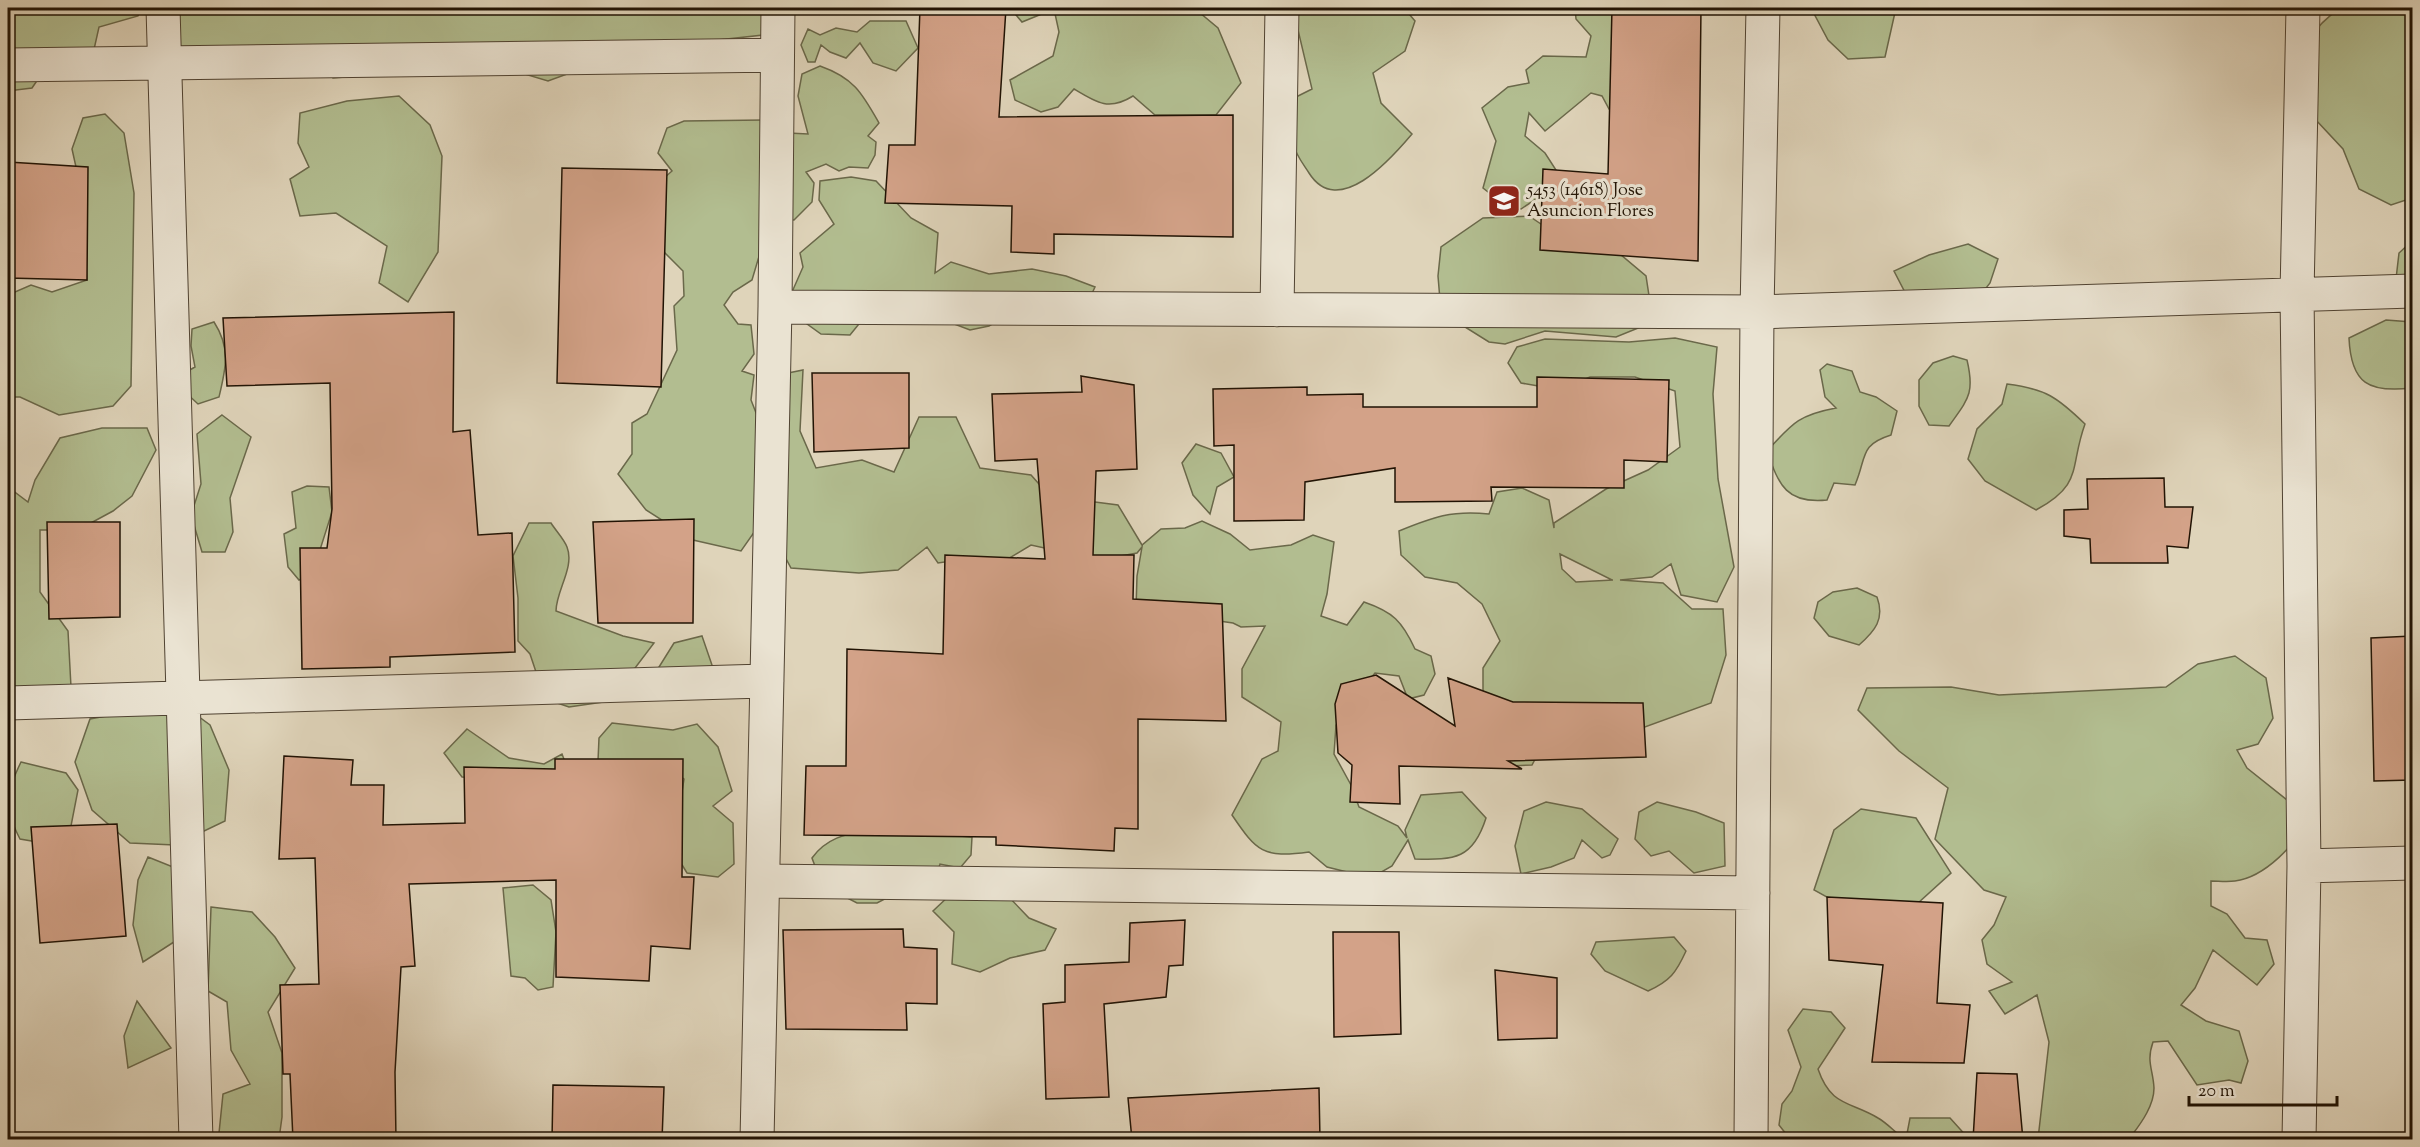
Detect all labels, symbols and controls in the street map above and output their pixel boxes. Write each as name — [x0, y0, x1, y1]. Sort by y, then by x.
place label: 5453 (14618) Jose Asuncion Flores — [1526, 178, 1654, 225]
school or university icon: 5453 (14618) Jose Asuncion Flores — [1486, 183, 1522, 219]
scale bar — [2189, 1069, 2338, 1107]
text: 20 m — [2198, 1079, 2235, 1105]

